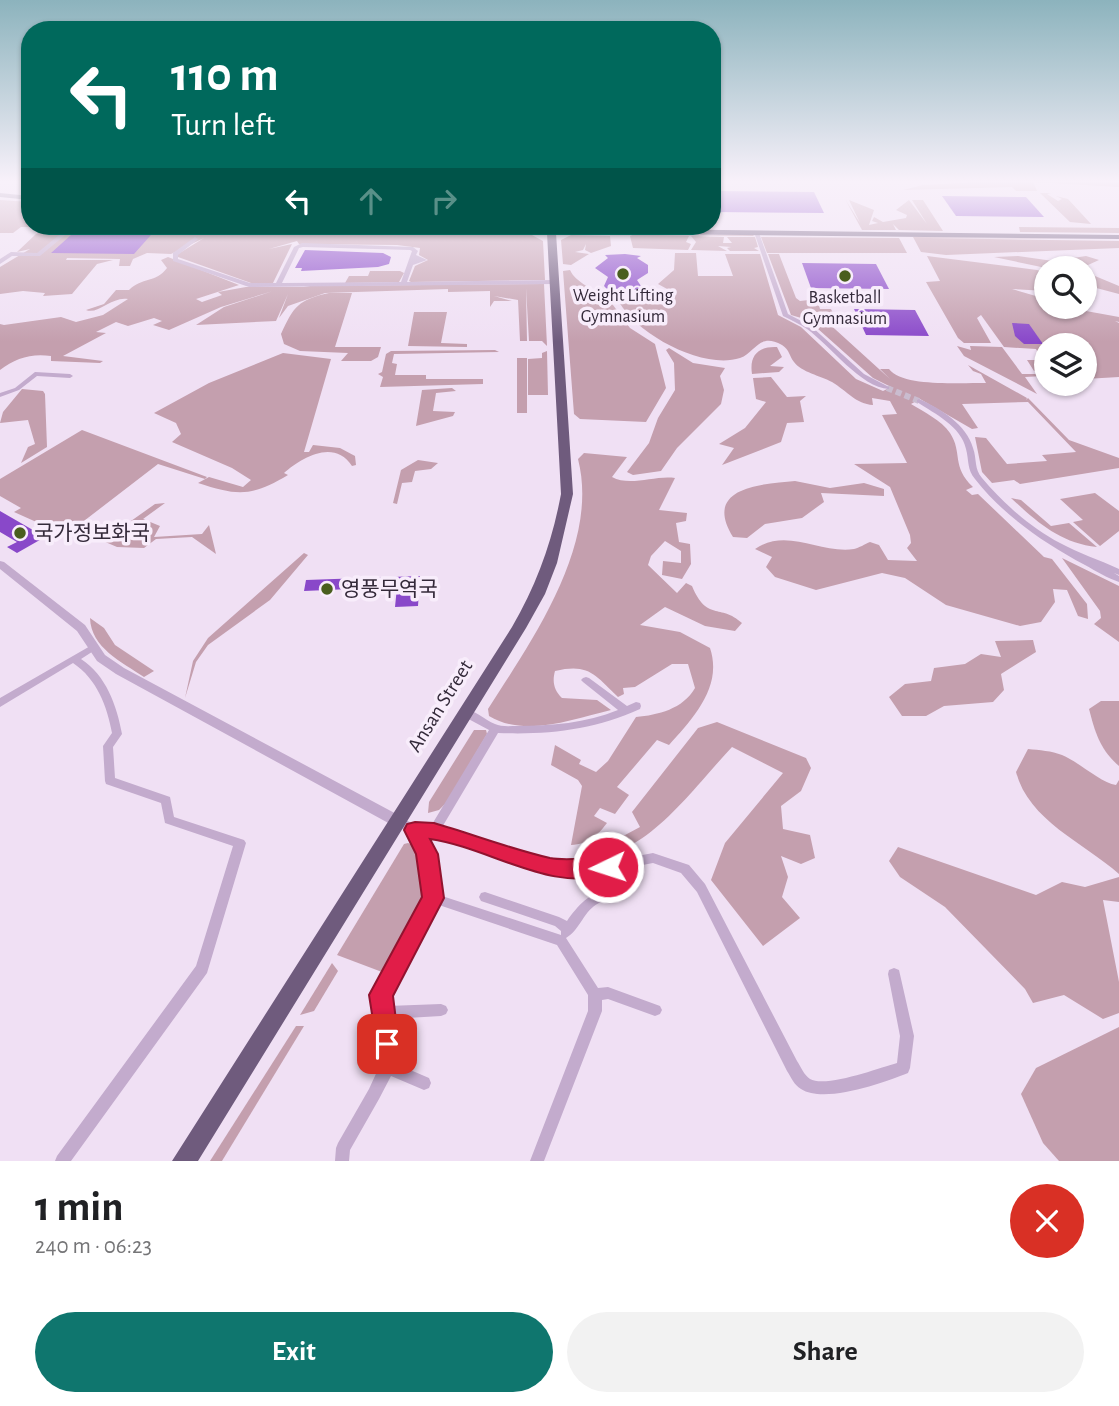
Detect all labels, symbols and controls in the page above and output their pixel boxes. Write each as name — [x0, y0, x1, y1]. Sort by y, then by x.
icon: left — [56, 49, 147, 140]
text: 110 m — [171, 51, 279, 100]
text: Turn left — [171, 109, 275, 141]
icon: left — [279, 182, 317, 220]
icon: ahead — [352, 182, 390, 220]
icon: right — [425, 182, 463, 220]
map controls — [1034, 256, 1097, 396]
button: search — [1034, 256, 1097, 319]
marker: Weight Lifting Gymnasium — [615, 266, 631, 282]
marker: Basketball Gymnasium — [837, 268, 853, 284]
place label: Weight Lifting Gymnasium — [573, 287, 673, 326]
place label: Basketball Gymnasium — [803, 289, 887, 328]
button: layers — [1034, 333, 1097, 396]
place label: 국가정보화국 — [34, 522, 150, 544]
marker: 국가정보화국 — [12, 525, 28, 541]
place label: 영풍무역국 — [341, 578, 438, 600]
marker: 영풍무역국 — [319, 581, 335, 597]
street label: Ansan Street — [404, 656, 477, 756]
position arrow — [571, 830, 645, 904]
pin — [357, 1014, 417, 1074]
icon: arrive — [368, 1025, 406, 1063]
button: close — [1010, 1184, 1084, 1258]
text: 1 min — [35, 1186, 124, 1228]
text: 240 m · 06:23 — [35, 1235, 152, 1258]
button: Exit — [35, 1312, 553, 1392]
button: Share — [567, 1312, 1084, 1392]

